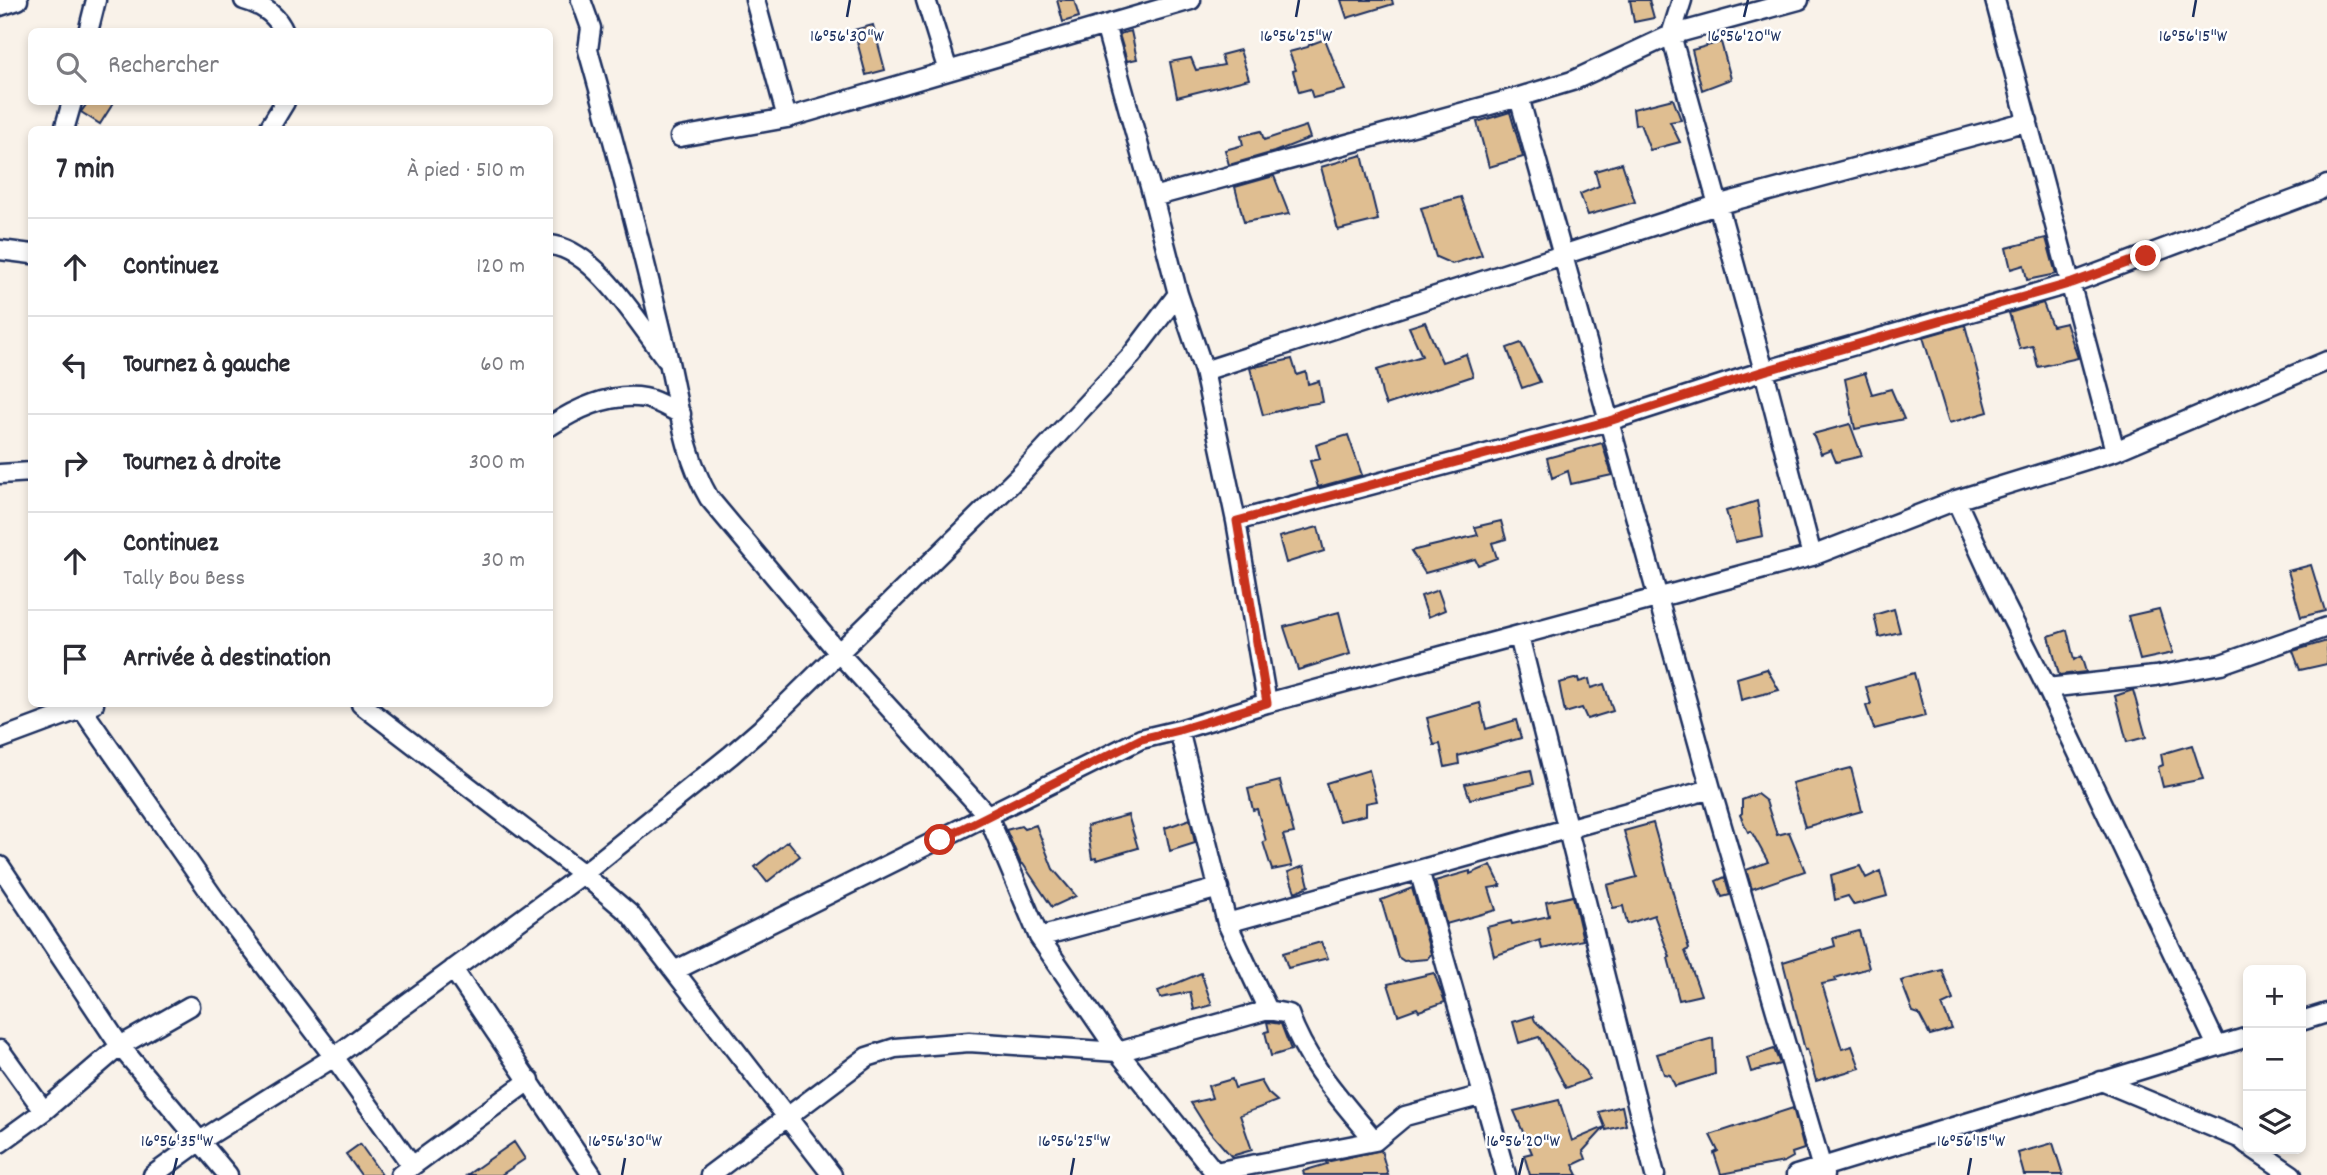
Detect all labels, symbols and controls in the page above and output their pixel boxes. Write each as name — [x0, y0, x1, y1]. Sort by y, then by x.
text: 16°56'30"W — [810, 25, 885, 50]
text: 16°56'25"W — [1260, 25, 1333, 50]
text: 16°56'20"W — [1707, 25, 1781, 50]
text: 16°56'15"W — [2159, 25, 2228, 50]
search box — [28, 28, 553, 105]
icon: search — [52, 48, 90, 86]
text: Rechercher — [108, 48, 219, 85]
text: 7 min — [56, 150, 114, 193]
text: À pied · 510 m — [407, 155, 525, 188]
route end — [2130, 240, 2161, 271]
icon: ahead — [56, 248, 94, 286]
text: Continuez — [123, 249, 218, 286]
text: 120 m — [476, 251, 525, 284]
icon: left — [56, 346, 94, 384]
text: Tournez à gauche — [123, 347, 290, 384]
text: 60 m — [480, 349, 525, 382]
icon: right — [56, 444, 94, 482]
text: Tournez à droite — [123, 445, 281, 482]
text: 300 m — [469, 447, 525, 480]
text: Continuez — [123, 526, 218, 563]
icon: ahead — [56, 542, 94, 580]
text: 30 m — [481, 545, 525, 578]
text: Tally Bou Bess — [123, 563, 245, 596]
icon: arrive — [56, 640, 94, 678]
text: Arrivée à destination — [123, 641, 331, 678]
route start — [924, 824, 955, 855]
map controls — [2243, 965, 2306, 1154]
button: + — [2243, 965, 2306, 1028]
button: − — [2243, 1028, 2306, 1091]
button: layers — [2243, 1091, 2306, 1154]
text: 16°56'35"W — [141, 1130, 214, 1155]
text: 16°56'30"W — [588, 1130, 663, 1155]
text: 16°56'25"W — [1038, 1130, 1111, 1155]
text: 16°56'20"W — [1486, 1130, 1560, 1155]
text: 16°56'15"W — [1937, 1130, 2006, 1155]

